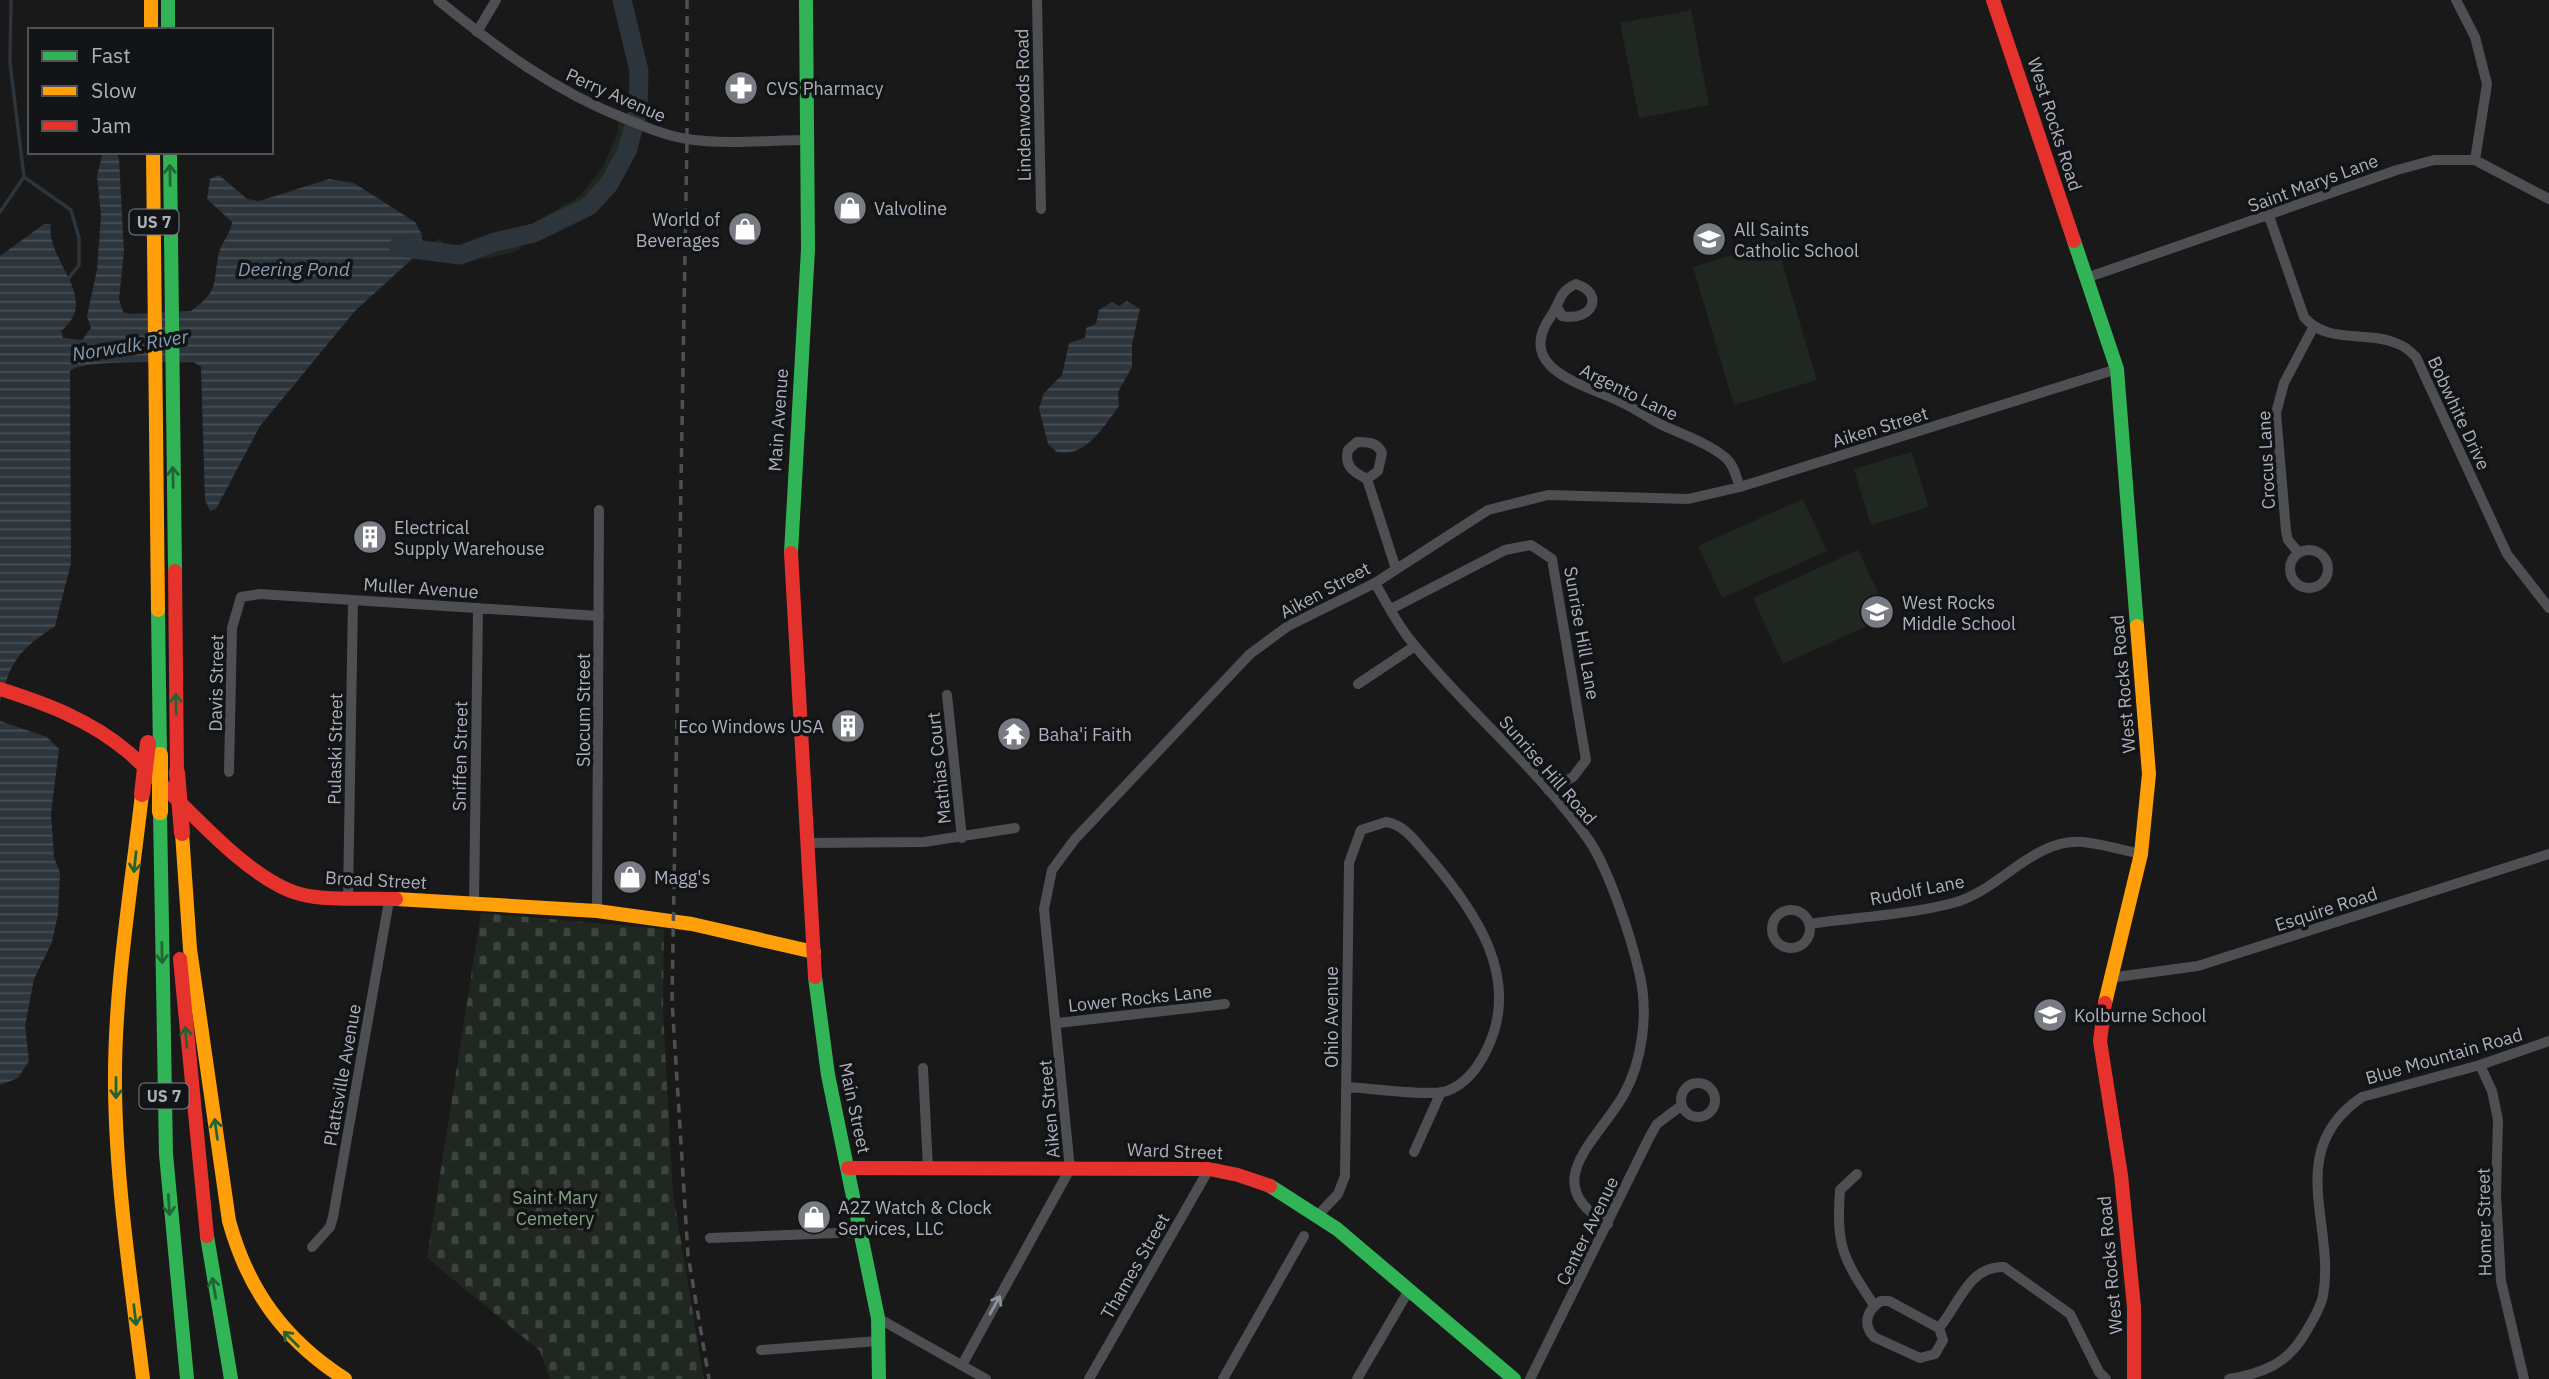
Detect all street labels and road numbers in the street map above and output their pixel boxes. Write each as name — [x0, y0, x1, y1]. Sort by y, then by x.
street label: Lindenwoods Road — [1010, 28, 1036, 182]
street label: West Rocks Road — [2023, 54, 2087, 194]
street label: Perry Avenue — [562, 63, 670, 127]
street label: Saint Marys Lane — [2245, 149, 2381, 217]
road number: US 7 — [130, 210, 178, 234]
street label: Bobwhite Drive — [2423, 352, 2495, 474]
street label: Argento Lane — [1576, 358, 1682, 426]
street label: Main Avenue — [763, 368, 793, 472]
street label: Aiken Street — [1829, 402, 1931, 452]
street label: Crocus Lane — [2252, 410, 2280, 510]
street label: Aiken Street — [1276, 557, 1374, 623]
street label: Sunrise Hill Lane — [1559, 565, 1605, 701]
street label: Muller Avenue — [363, 573, 479, 604]
street label: West Rocks Road — [2105, 614, 2141, 754]
street label: Davis Street — [204, 634, 228, 732]
street label: Slocum Street — [572, 653, 595, 767]
street label: Pulaski Street — [323, 693, 347, 805]
street label: Sniffen Street — [448, 701, 472, 811]
street label: Mathias Court — [922, 711, 956, 825]
street label: Sunrise Hill Road — [1494, 711, 1602, 829]
street label: Broad Street — [324, 866, 428, 894]
street label: Rudolf Lane — [1868, 870, 1966, 910]
street label: Esquire Road — [2272, 882, 2380, 936]
street label: Ohio Avenue — [1320, 966, 1343, 1068]
street label: Lower Rocks Lane — [1067, 979, 1213, 1017]
street label: Plattsville Avenue — [318, 1002, 366, 1148]
street label: Blue Mountain Road — [2363, 1023, 2525, 1089]
street label: Aiken Street — [1033, 1059, 1065, 1159]
street label: Main Street — [834, 1060, 876, 1156]
road number: US 7 — [140, 1084, 188, 1108]
street label: Ward Street — [1127, 1138, 1223, 1164]
street label: Homer Street — [2472, 1167, 2496, 1277]
street label: Center Avenue — [1551, 1173, 1623, 1289]
street label: West Rocks Road — [2092, 1195, 2128, 1335]
street label: Thames Street — [1096, 1209, 1174, 1323]

